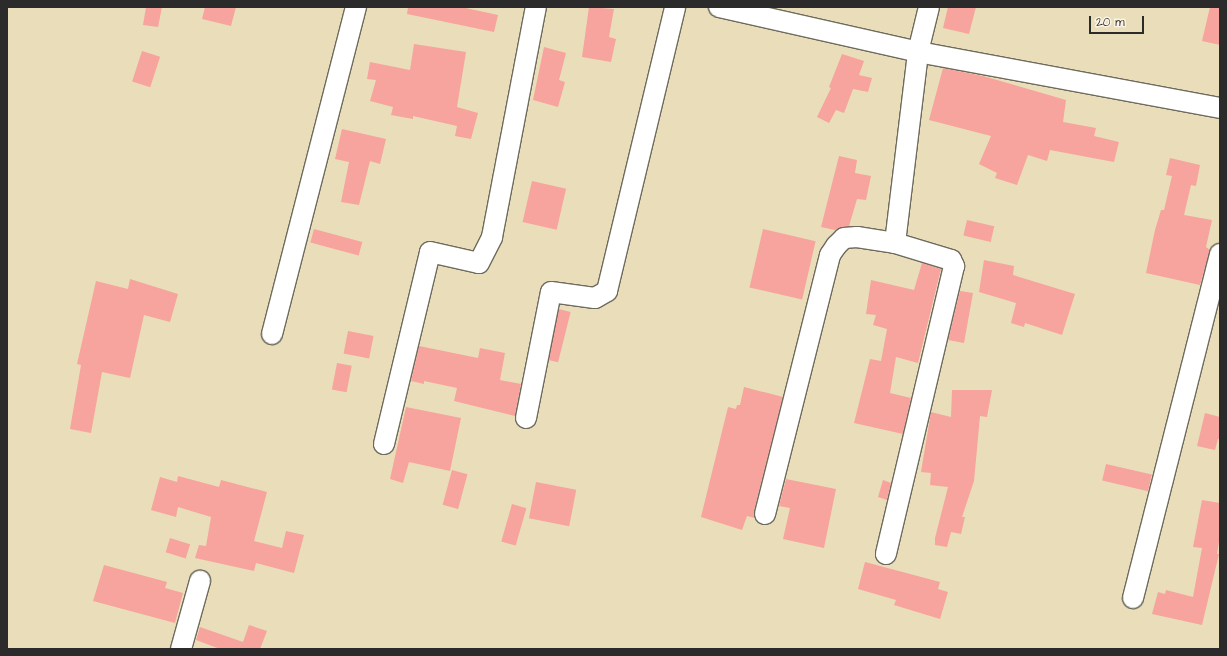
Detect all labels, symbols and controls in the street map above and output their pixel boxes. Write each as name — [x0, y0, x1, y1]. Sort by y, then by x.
scale bar — [1091, 8, 1146, 34]
text: 20 m — [1096, 14, 1125, 31]

